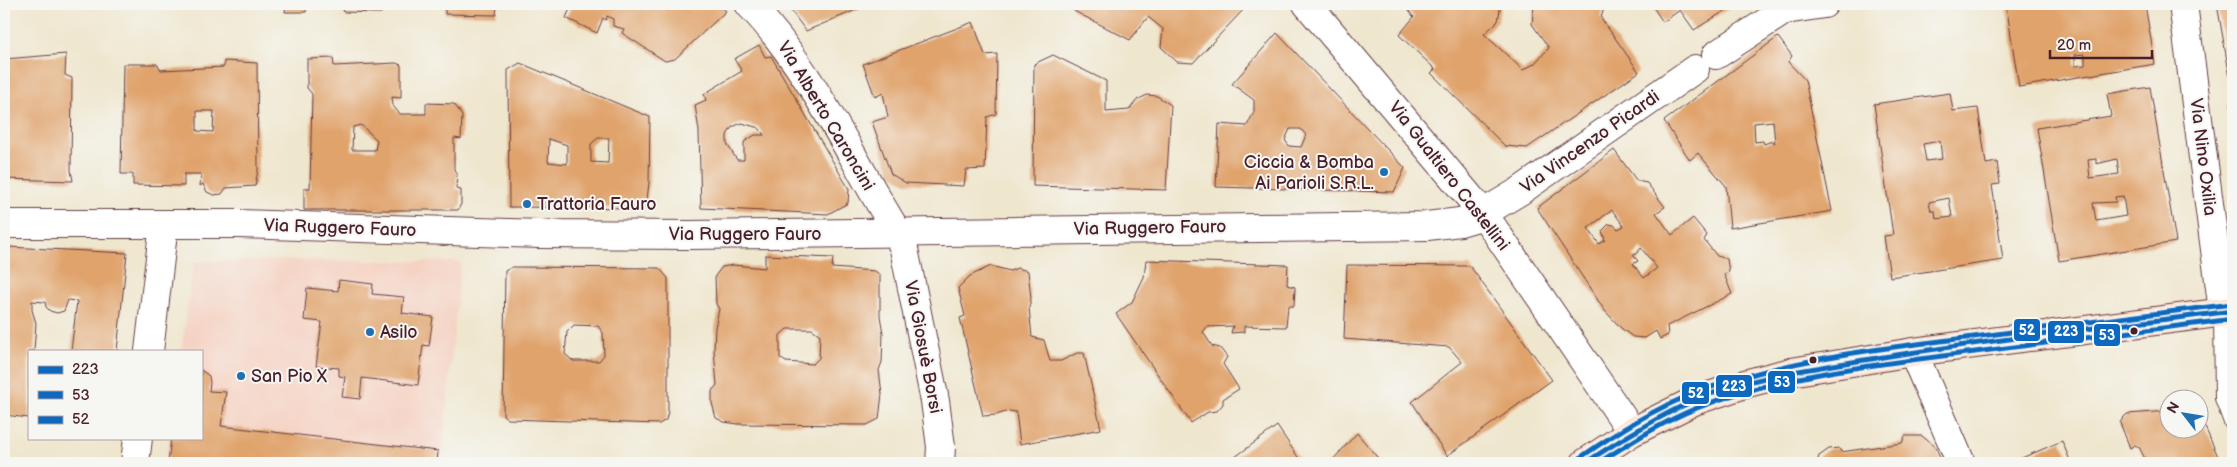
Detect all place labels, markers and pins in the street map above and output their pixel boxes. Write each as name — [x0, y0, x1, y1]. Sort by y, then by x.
place label: Ciccia & Bomba Ai Parioli S.R.L. — [1244, 152, 1374, 194]
marker: Ciccia & Bomba Ai Parioli S.R.L. — [1378, 166, 1390, 178]
place label: Trattoria Fauro — [537, 194, 657, 215]
marker: Trattoria Fauro — [521, 198, 533, 210]
place label: Asilo — [380, 322, 418, 343]
marker: Asilo — [364, 326, 376, 338]
unlabelled marker — [2129, 326, 2139, 336]
unlabelled marker — [1808, 355, 1818, 365]
place label: San Pio X — [251, 366, 328, 387]
marker: San Pio X — [235, 370, 247, 382]

